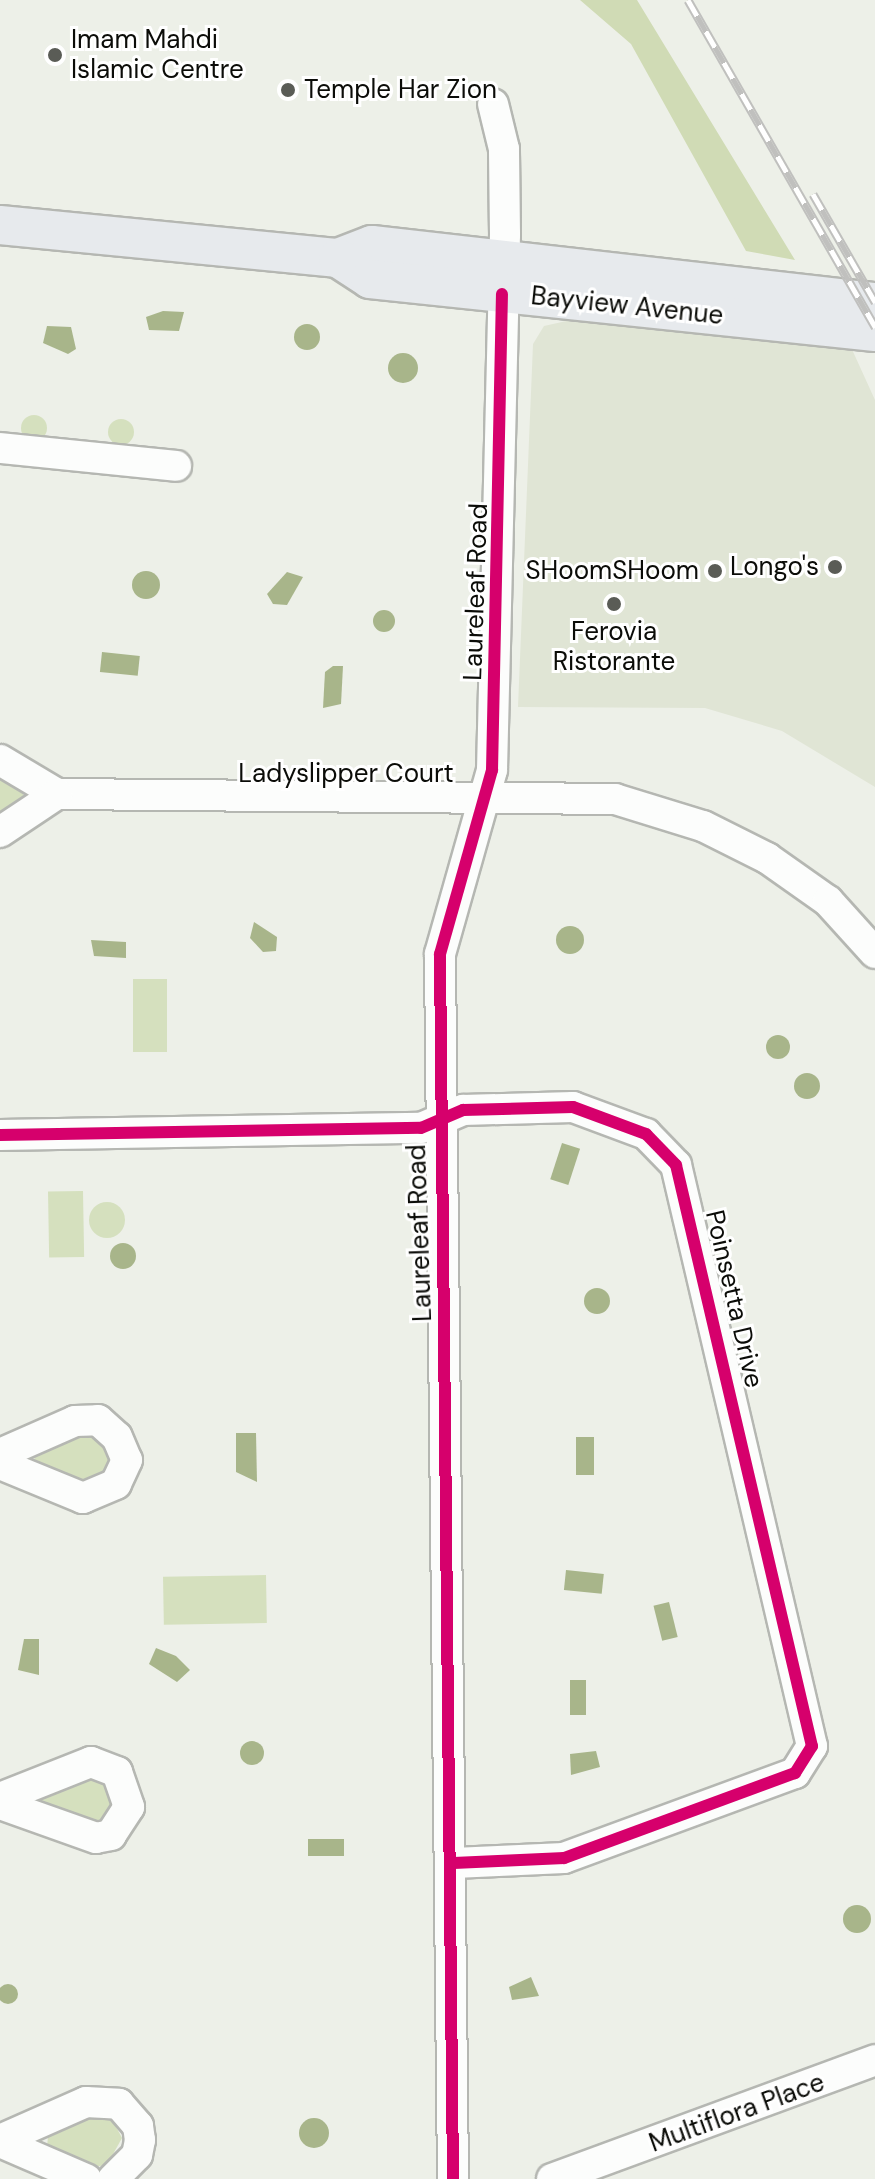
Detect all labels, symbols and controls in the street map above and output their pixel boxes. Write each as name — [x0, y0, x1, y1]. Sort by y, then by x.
place label: Imam Mahdi Islamic Centre — [71, 24, 244, 86]
marker: Imam Mahdi Islamic Centre — [46, 46, 64, 64]
place label: Temple Har Zion — [304, 74, 497, 106]
marker: Temple Har Zion — [279, 81, 297, 99]
street label: Bayview Avenue — [529, 280, 725, 332]
street label: Laureleaf Road — [457, 503, 495, 681]
place label: Longo's — [730, 551, 819, 583]
place label: SHoomSHoom — [525, 555, 699, 587]
marker: Longo's — [826, 558, 844, 576]
marker: SHoomSHoom — [706, 562, 724, 580]
marker: Ferovia Ristorante — [605, 595, 623, 613]
place label: Ferovia Ristorante — [553, 616, 675, 678]
street label: Ladyslipper Court — [238, 758, 454, 790]
street label: Laureleaf Road — [401, 1144, 439, 1322]
street label: Poinsetta Drive — [698, 1207, 770, 1391]
street label: Multiflora Place — [645, 2067, 829, 2159]

